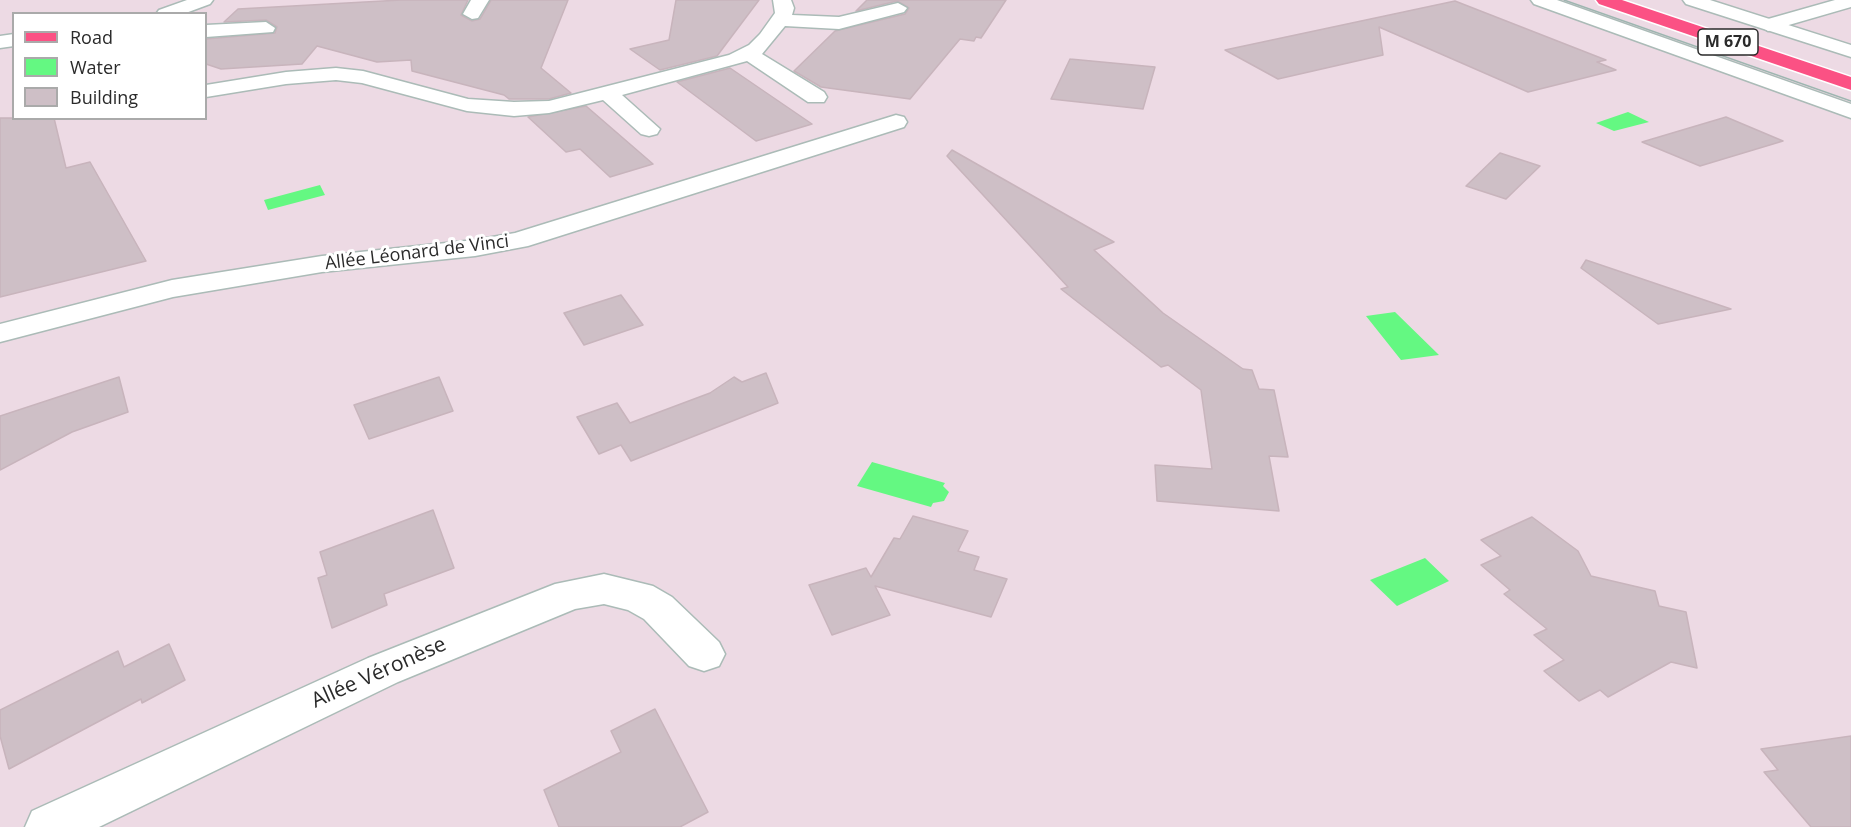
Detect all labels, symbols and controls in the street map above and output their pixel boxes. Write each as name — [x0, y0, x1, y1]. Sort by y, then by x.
legend — [12, 12, 207, 120]
text: Road — [70, 25, 113, 49]
road number: M 670 — [1698, 29, 1758, 55]
text: Water — [70, 55, 121, 79]
text: Building — [70, 85, 138, 109]
street label: Allée Léonard de Vinci — [324, 231, 510, 275]
street label: Allée Véronèse — [308, 632, 450, 714]

